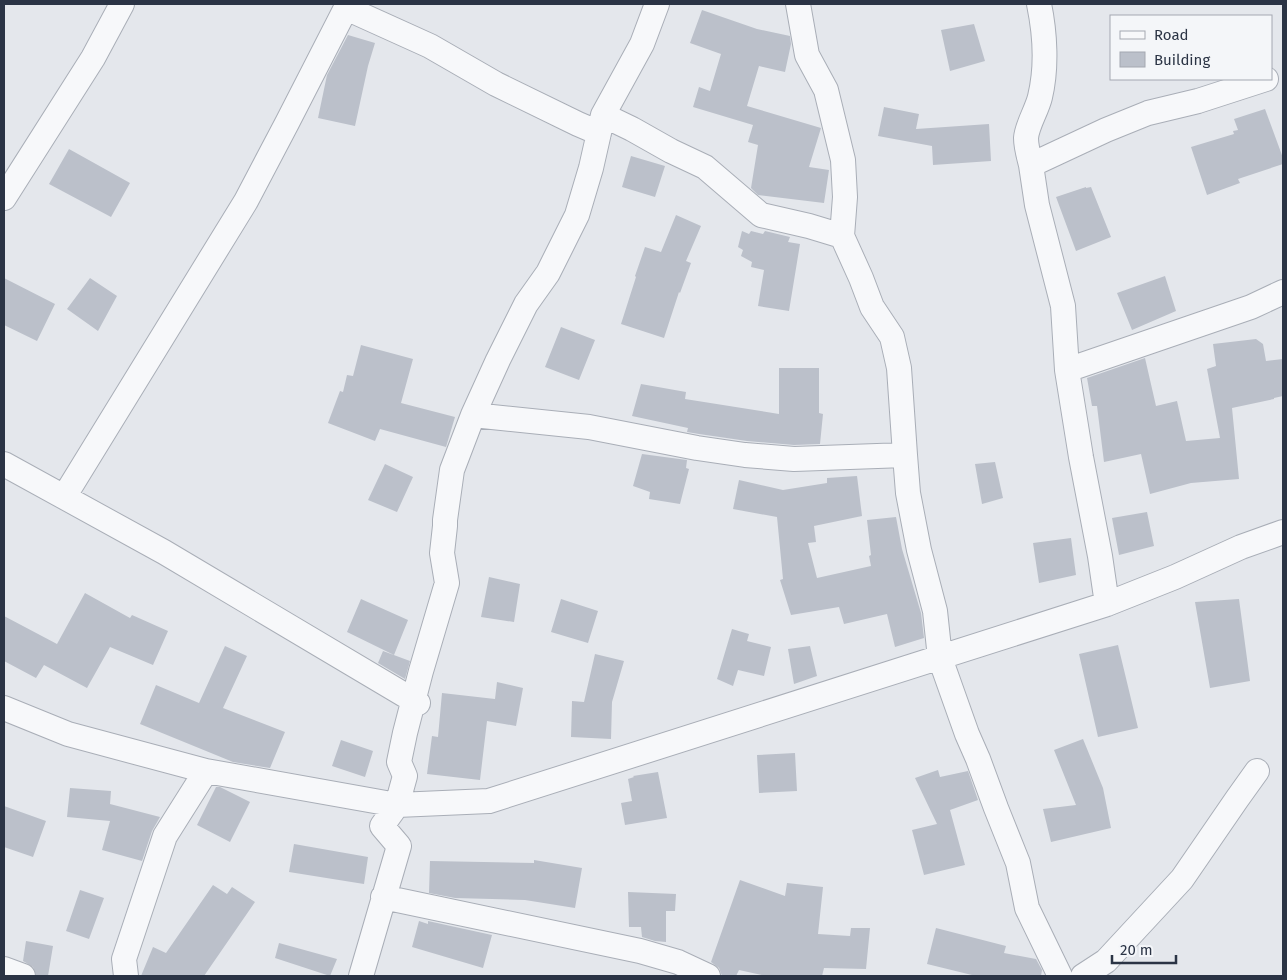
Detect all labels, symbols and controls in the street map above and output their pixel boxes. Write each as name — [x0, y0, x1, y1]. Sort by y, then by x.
legend — [1110, 15, 1272, 80]
text: Road — [1154, 26, 1189, 44]
text: Building — [1154, 51, 1210, 69]
scale bar — [1112, 932, 1176, 964]
text: 20 m — [1120, 941, 1153, 959]

